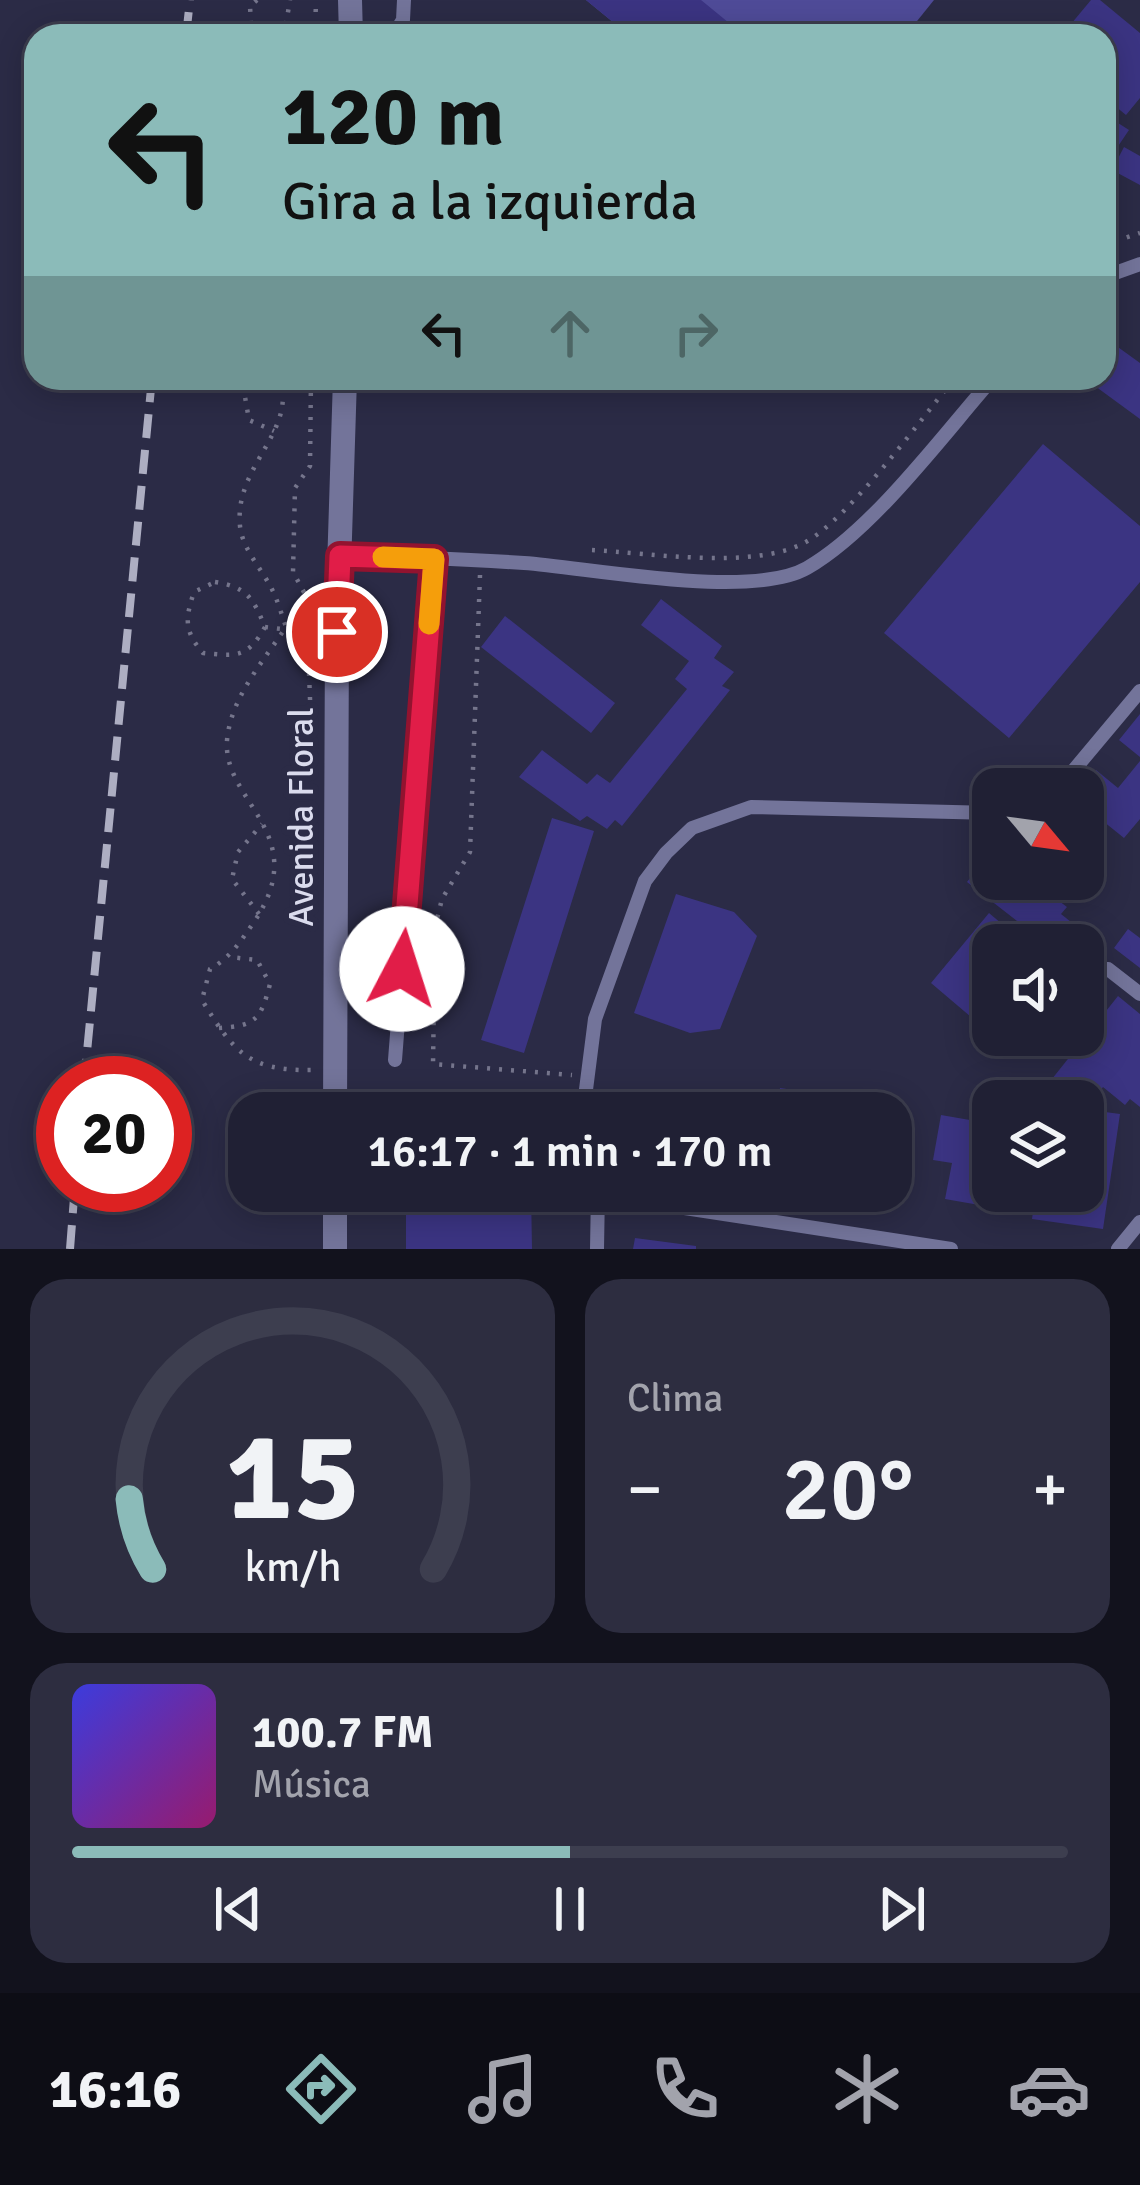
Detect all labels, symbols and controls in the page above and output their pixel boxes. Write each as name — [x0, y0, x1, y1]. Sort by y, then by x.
text: 120 m — [282, 65, 504, 169]
icon: left — [84, 72, 240, 228]
text: Gira a la izquierda — [282, 168, 698, 235]
icon: left — [411, 300, 477, 366]
icon: ahead — [537, 300, 603, 366]
icon: right — [663, 300, 729, 366]
pin — [286, 581, 388, 683]
icon: arrive — [304, 599, 370, 665]
street label: Avenida Floral — [279, 707, 324, 927]
north arrow — [972, 768, 1104, 900]
map controls — [972, 768, 1104, 1212]
position arrow — [339, 906, 465, 1032]
button: sound — [972, 924, 1104, 1056]
speed limit sign: 20 — [36, 1056, 192, 1212]
button: layers — [972, 1080, 1104, 1212]
text: 16:17 · 1 min · 170 m — [368, 1124, 772, 1179]
text: Clima — [627, 1374, 723, 1422]
text: 15 — [225, 1401, 360, 1554]
text: 20° — [782, 1434, 913, 1545]
text: − — [627, 1449, 663, 1530]
text: + — [1032, 1449, 1068, 1530]
text: km/h — [244, 1541, 341, 1594]
text: 100.7 FM — [252, 1705, 434, 1760]
text: Música — [252, 1760, 371, 1808]
icon: previous — [205, 1876, 271, 1942]
icon: pause — [537, 1876, 603, 1942]
icon: next — [869, 1876, 935, 1942]
icon: directions — [279, 2047, 363, 2131]
icon: music — [461, 2047, 545, 2131]
icon: phone — [643, 2047, 727, 2131]
icon: climate — [825, 2047, 909, 2131]
icon: car — [1007, 2047, 1091, 2131]
text: 16:16 — [49, 2056, 182, 2123]

